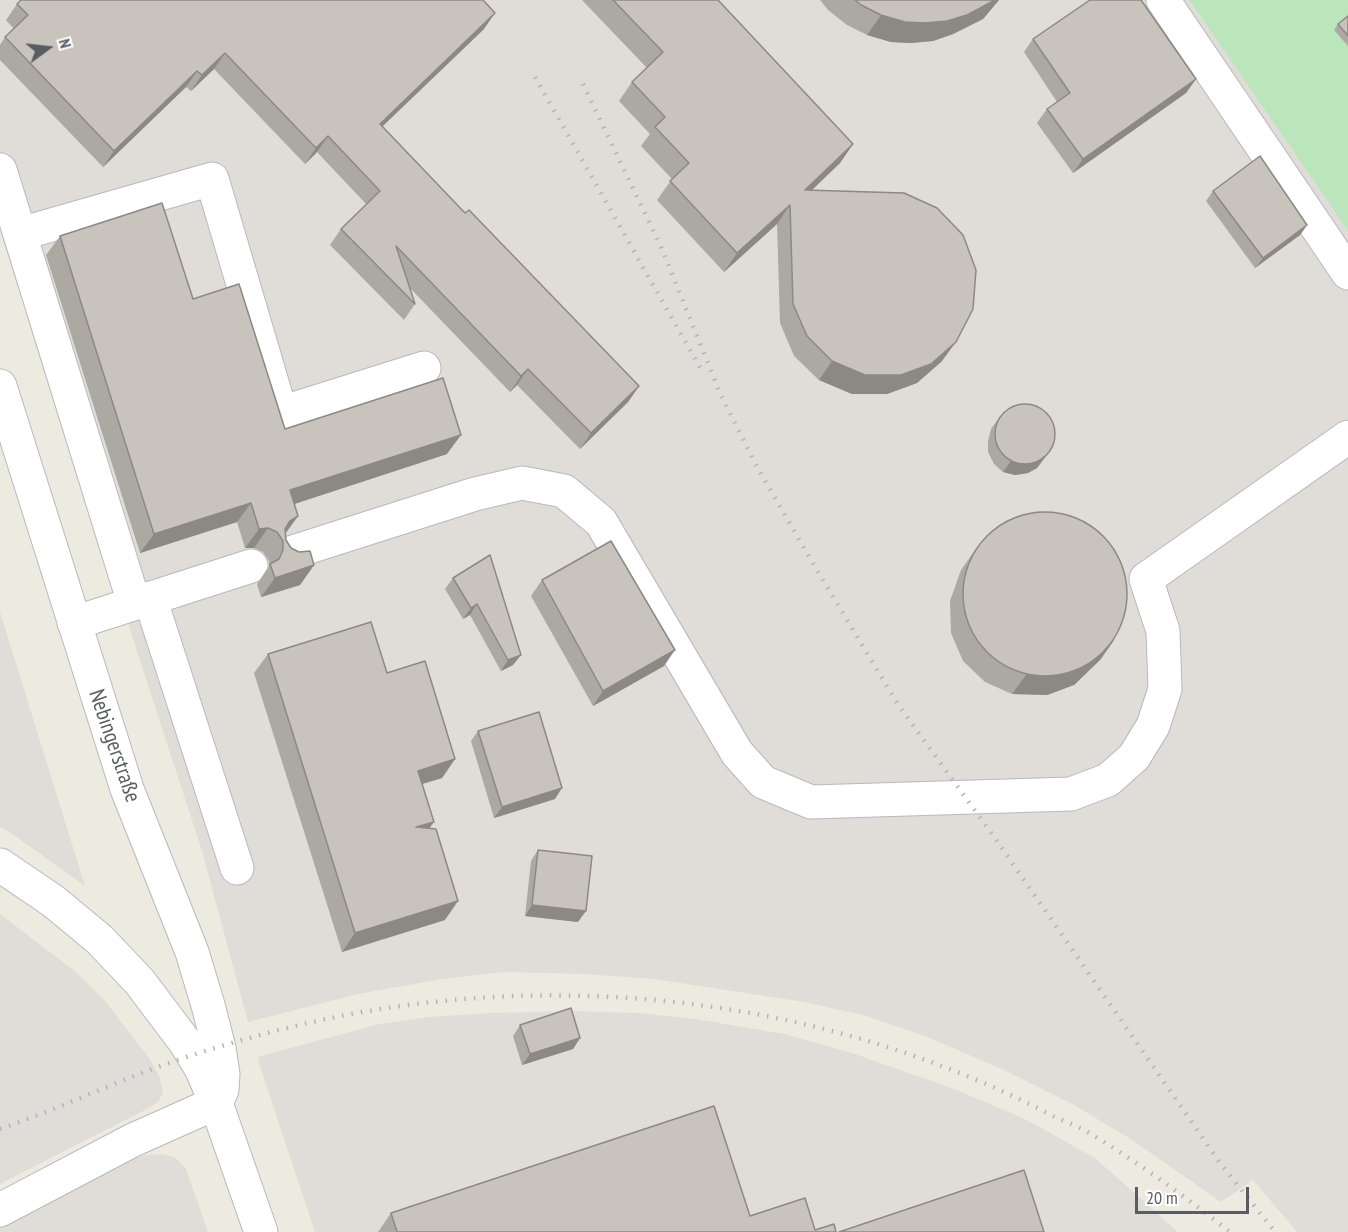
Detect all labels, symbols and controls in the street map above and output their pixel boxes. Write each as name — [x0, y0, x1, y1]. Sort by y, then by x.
north arrow — [18, 18, 78, 78]
text: N — [55, 37, 76, 50]
street label: Nebingerstraße — [82, 686, 146, 806]
scale bar — [1138, 1175, 1252, 1213]
text: 20 m — [1146, 1186, 1178, 1209]

